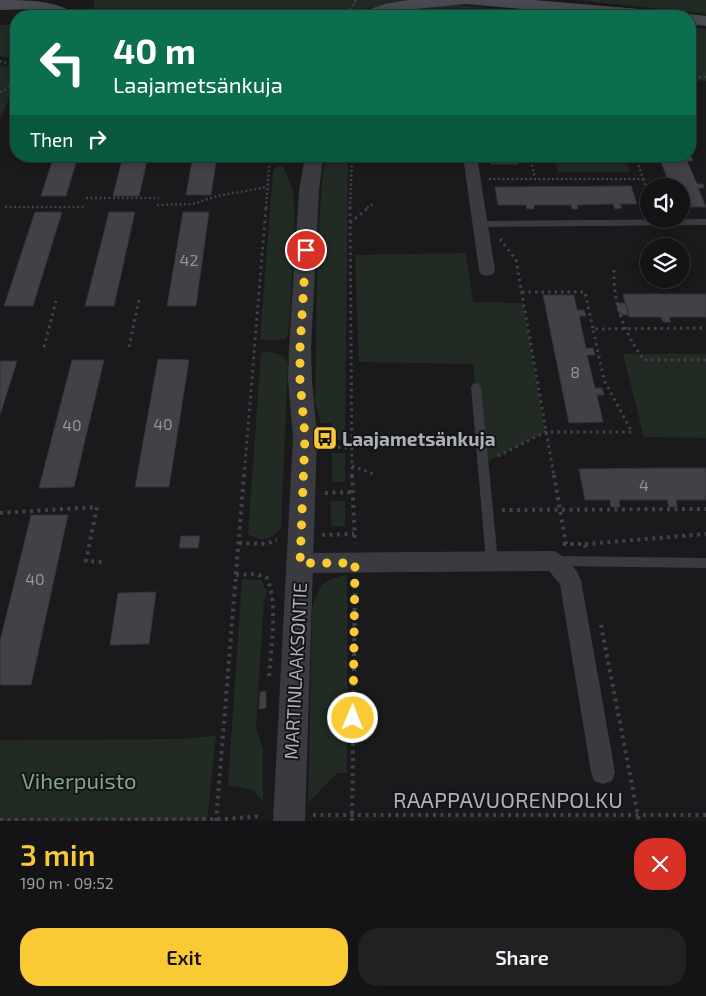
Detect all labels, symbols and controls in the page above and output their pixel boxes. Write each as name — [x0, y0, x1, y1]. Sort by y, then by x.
text: 40 m — [113, 29, 196, 71]
icon: left — [30, 30, 95, 95]
text: Laajametsänkuja — [113, 71, 283, 97]
icon: right — [83, 125, 111, 153]
text: Then — [30, 128, 73, 151]
map controls — [640, 178, 690, 288]
button: sound — [640, 178, 690, 228]
pin — [285, 229, 327, 271]
icon: arrive — [292, 236, 320, 264]
button: layers — [640, 238, 690, 288]
house number: 42 — [180, 250, 198, 269]
house number: 8 — [570, 362, 580, 381]
house number: 40 — [153, 414, 173, 433]
house number: 40 — [62, 415, 82, 434]
bus stop icon: Laajametsänkuja — [312, 425, 338, 451]
place label: Laajametsänkuja — [342, 427, 496, 450]
house number: 4 — [639, 475, 649, 494]
house number: 40 — [25, 569, 45, 588]
street label: MARTINLAAKSONTIE — [279, 582, 311, 760]
position arrow — [326, 691, 378, 743]
park label: Viherpuisto — [21, 767, 137, 793]
street label: RAAPPAVUORENPOLKU — [393, 786, 623, 812]
text: 3 min — [20, 836, 96, 872]
button: close — [634, 838, 686, 890]
text: 190 m · 09:52 — [20, 873, 114, 892]
button: Exit — [20, 928, 348, 986]
button: Share — [358, 928, 686, 986]

